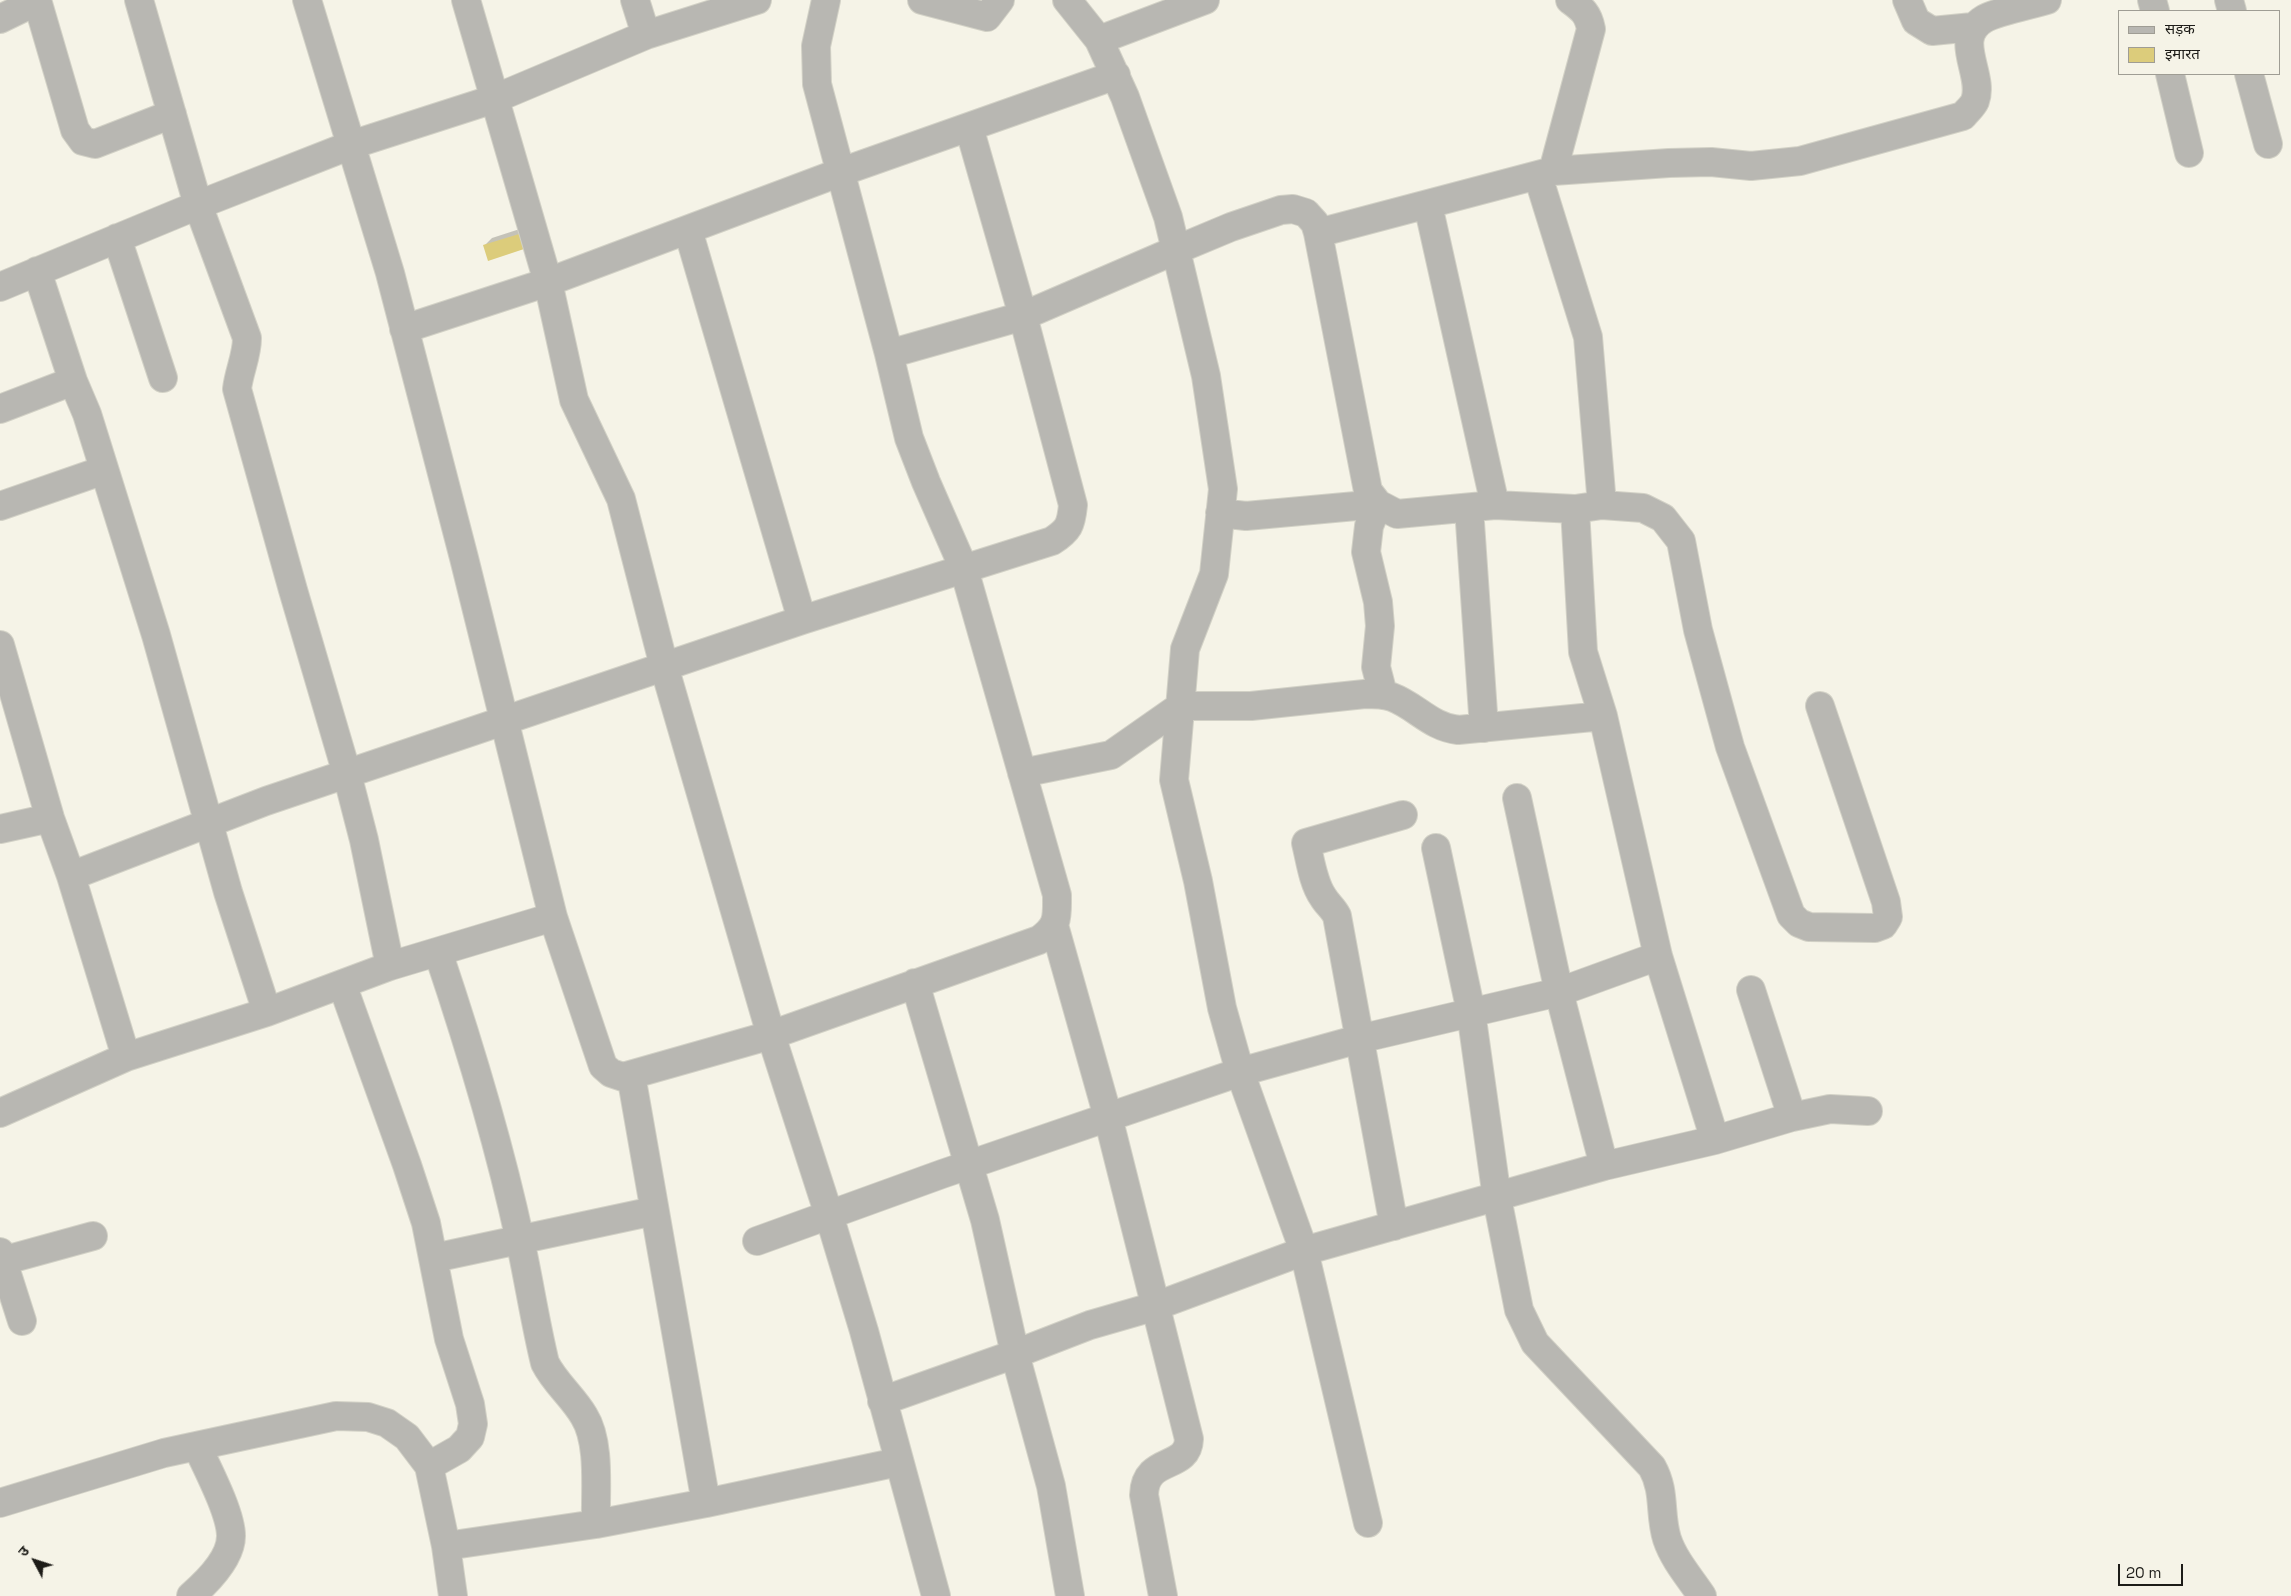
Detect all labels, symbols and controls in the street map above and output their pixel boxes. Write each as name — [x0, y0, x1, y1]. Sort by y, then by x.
legend — [2118, 10, 2281, 75]
text: सड़क — [2165, 19, 2195, 38]
text: इमारत — [2165, 44, 2200, 63]
north arrow — [10, 1536, 60, 1586]
text: उ — [14, 1542, 33, 1560]
scale bar — [2121, 1554, 2186, 1586]
text: 20 m — [2126, 1563, 2161, 1582]

